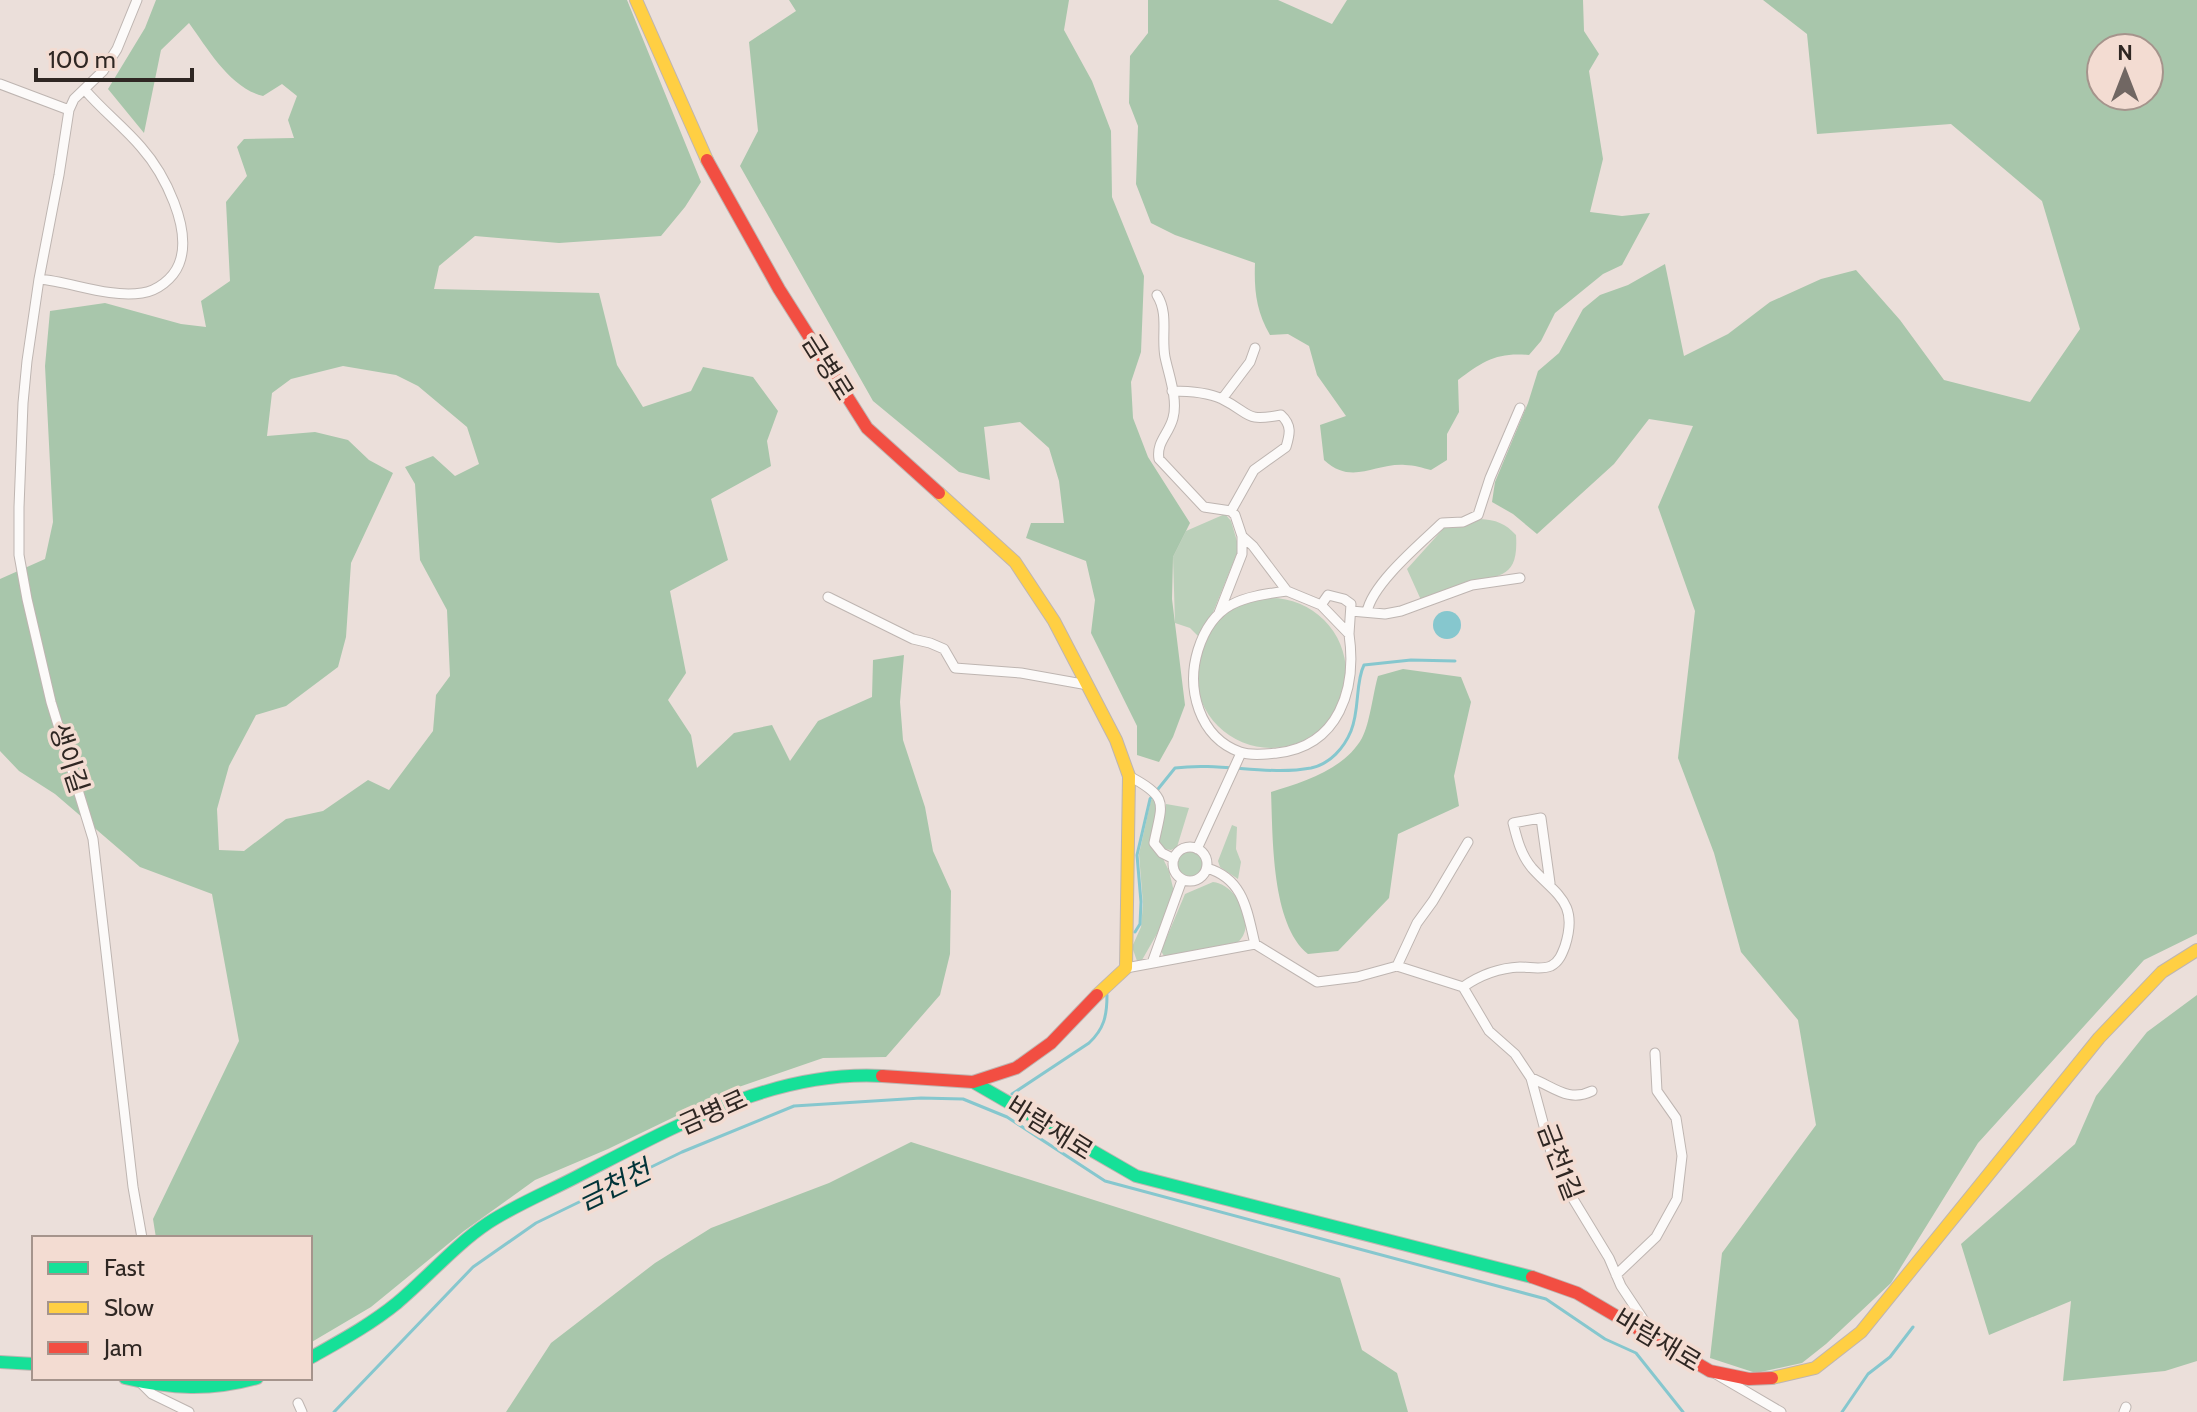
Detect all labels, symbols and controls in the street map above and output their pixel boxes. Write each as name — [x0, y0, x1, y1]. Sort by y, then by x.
scale bar — [36, 32, 192, 82]
north arrow — [2085, 32, 2165, 112]
text: N — [2117, 39, 2133, 66]
text: 100 m — [48, 45, 116, 74]
street label: 금병로 — [795, 328, 861, 406]
street label: 생이길 — [43, 719, 95, 797]
street label: 금병로 — [674, 1083, 752, 1141]
street label: 바람재로 — [1001, 1089, 1099, 1167]
street label: 금천1길 — [1531, 1119, 1589, 1205]
water label: 금천천 — [572, 1151, 659, 1217]
legend — [32, 1236, 312, 1380]
text: Fast — [104, 1253, 145, 1282]
text: Slow — [104, 1293, 154, 1322]
street label: 바람재로 — [1609, 1302, 1707, 1378]
text: Jam — [103, 1333, 142, 1362]

